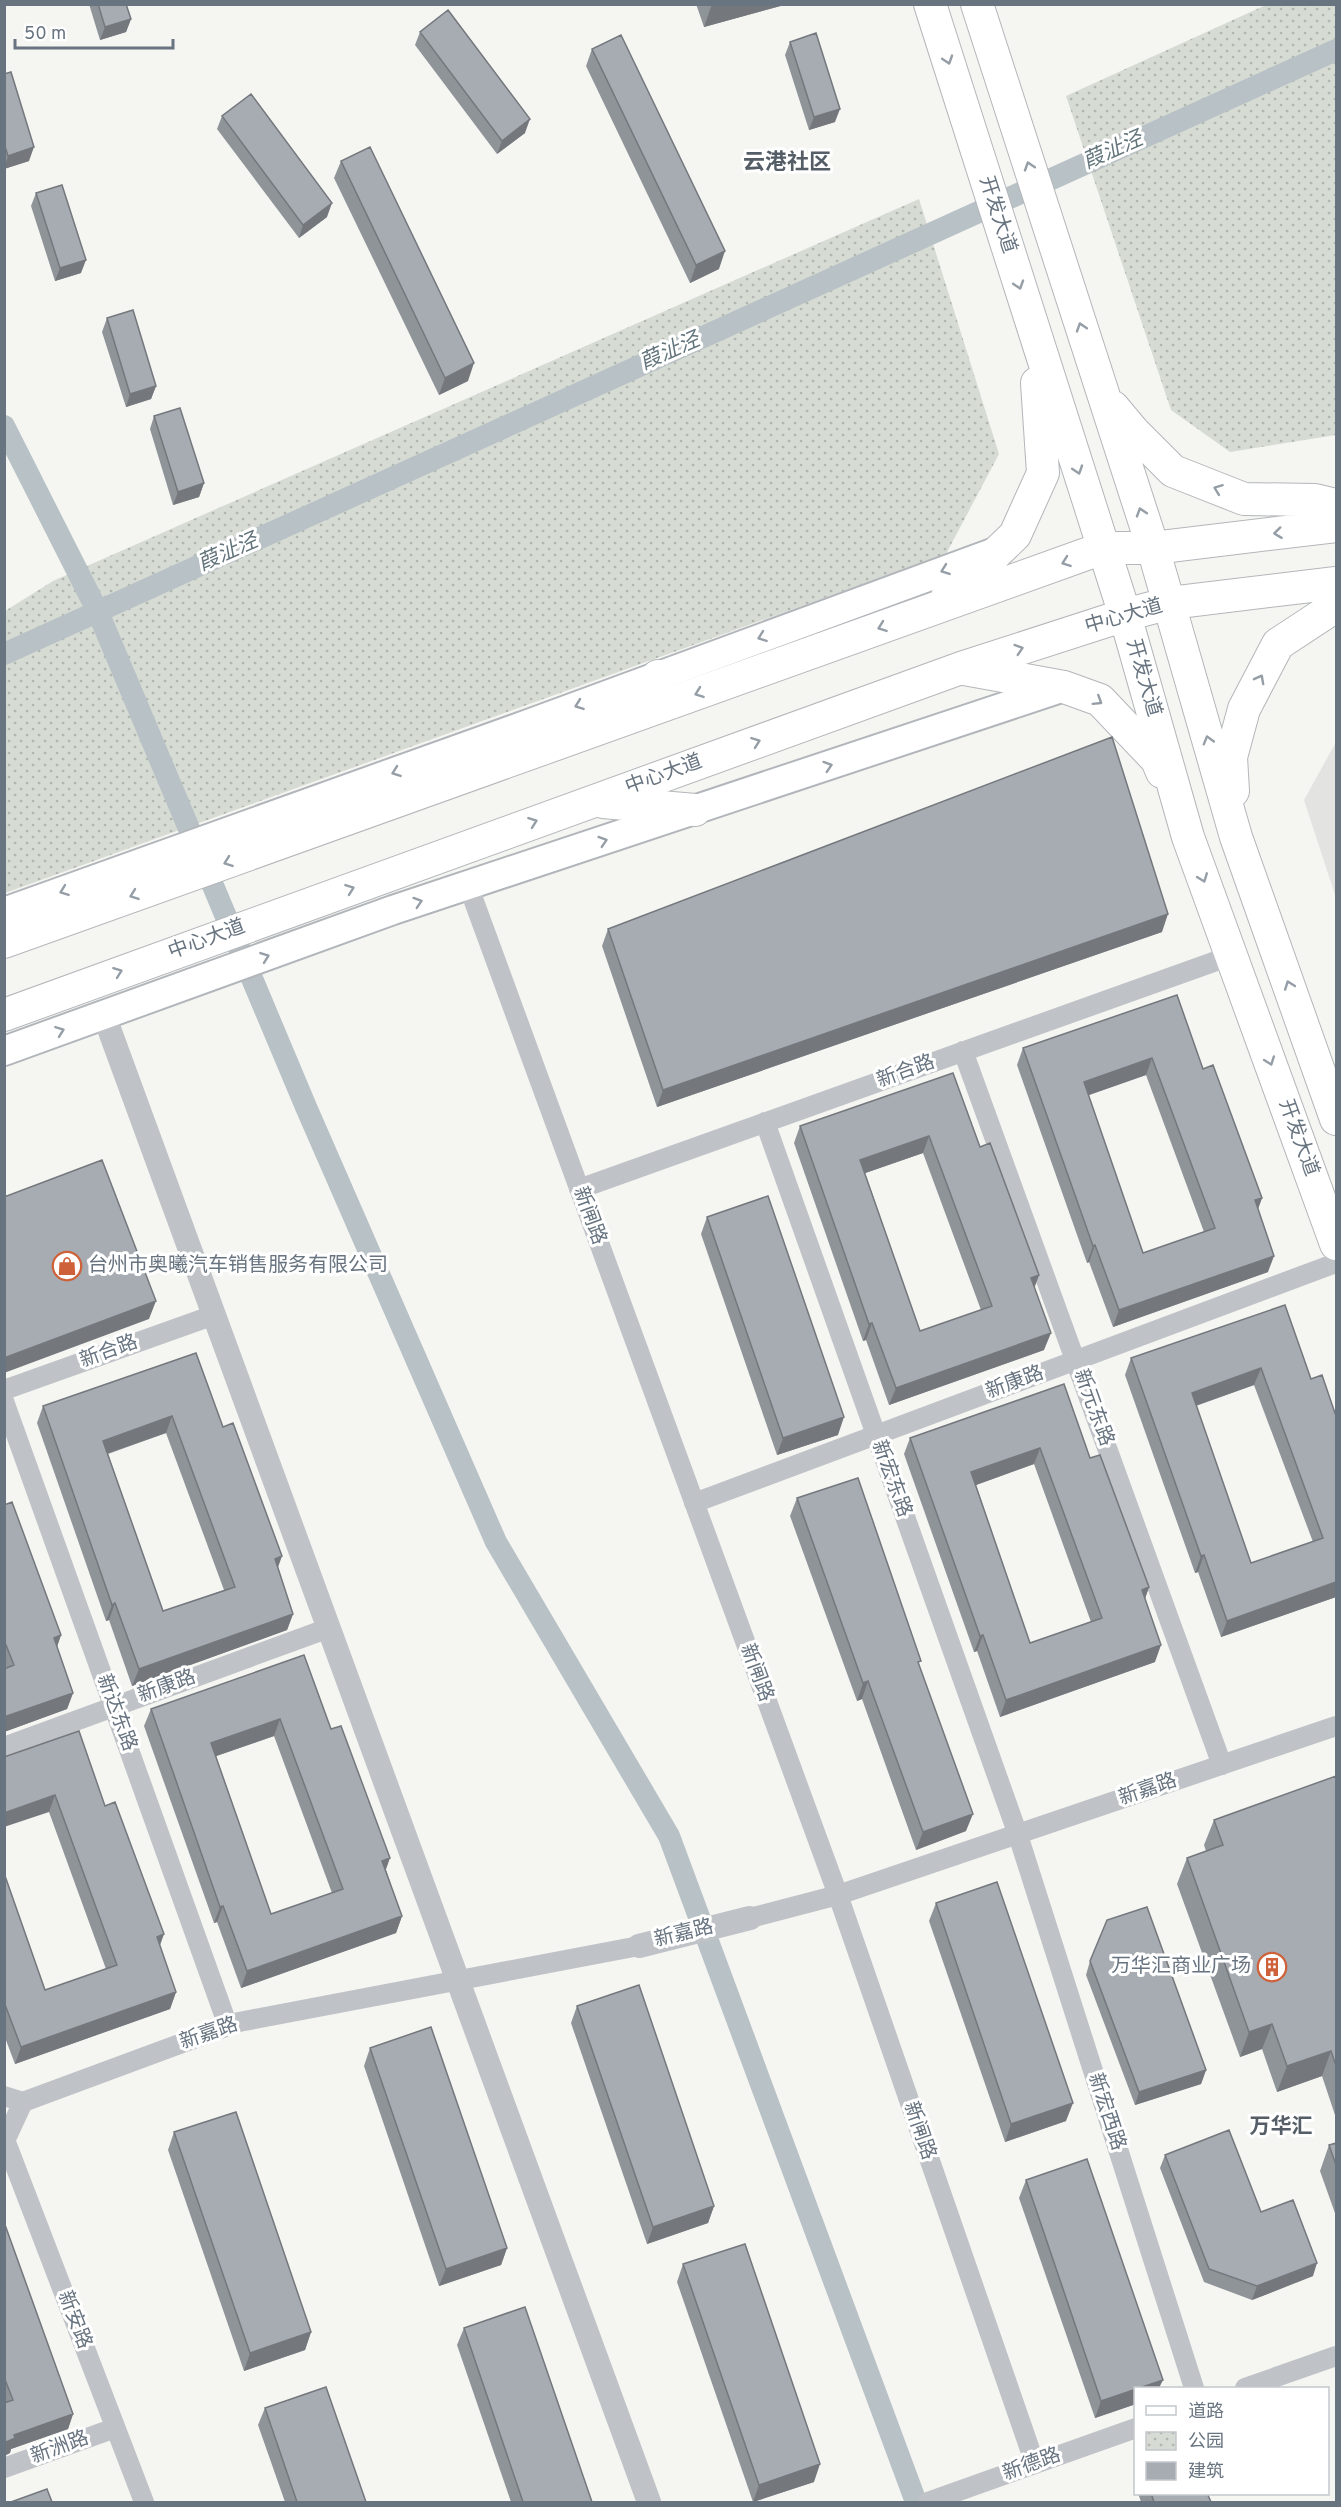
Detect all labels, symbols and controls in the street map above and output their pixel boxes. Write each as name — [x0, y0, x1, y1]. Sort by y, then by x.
scale bar — [15, 12, 172, 50]
text: 50 m — [24, 23, 66, 46]
one-way arrow — [941, 54, 953, 65]
water label: 葭沚泾 — [1079, 125, 1149, 176]
district label: 云港社区 — [743, 150, 831, 177]
one-way arrow — [1024, 161, 1037, 172]
street label: 开发大道 — [972, 173, 1022, 257]
one-way arrow — [1012, 279, 1024, 290]
one-way arrow — [1076, 322, 1088, 333]
water label: 葭沚泾 — [636, 326, 706, 377]
one-way arrow — [1071, 464, 1084, 475]
one-way arrow — [1213, 484, 1224, 496]
one-way arrow — [1136, 507, 1148, 518]
one-way arrow — [1274, 526, 1283, 539]
water label: 葭沚泾 — [194, 527, 264, 578]
one-way arrow — [1061, 554, 1072, 567]
one-way arrow — [940, 563, 951, 575]
street label: 中心大道 — [1082, 593, 1166, 641]
one-way arrow — [877, 620, 888, 633]
one-way arrow — [757, 630, 768, 643]
street label: 开发大道 — [1119, 636, 1167, 720]
one-way arrow — [1013, 644, 1024, 656]
one-way arrow — [1253, 675, 1264, 686]
one-way arrow — [694, 686, 704, 699]
one-way arrow — [1092, 694, 1102, 706]
one-way arrow — [575, 698, 585, 711]
one-way arrow — [1203, 735, 1215, 745]
one-way arrow — [750, 737, 761, 749]
street label: 中心大道 — [622, 749, 706, 801]
one-way arrow — [822, 761, 833, 773]
one-way arrow — [391, 764, 402, 777]
one-way arrow — [527, 817, 538, 830]
one-way arrow — [597, 835, 608, 848]
one-way arrow — [223, 855, 233, 868]
one-way arrow — [1196, 872, 1209, 882]
one-way arrow — [344, 883, 354, 896]
one-way arrow — [59, 884, 70, 897]
one-way arrow — [129, 888, 140, 901]
one-way arrow — [412, 897, 423, 909]
street label: 中心大道 — [165, 914, 249, 966]
one-way arrow — [259, 951, 270, 964]
one-way arrow — [112, 967, 123, 979]
one-way arrow — [1283, 980, 1296, 990]
one-way arrow — [54, 1026, 64, 1039]
street label: 新合路 — [873, 1050, 939, 1094]
one-way arrow — [1263, 1055, 1276, 1066]
street label: 开发大道 — [1272, 1096, 1324, 1180]
street label: 新闸路 — [567, 1183, 611, 1249]
shop icon: 台州市奥曦汽车销售服务有限公司 — [51, 1250, 83, 1282]
place label: 台州市奥曦汽车销售服务有限公司 — [88, 1253, 388, 1279]
street label: 新合路 — [76, 1330, 142, 1374]
street label: 新康路 — [982, 1361, 1048, 1405]
street label: 新元东路 — [1067, 1366, 1119, 1450]
street label: 新宏东路 — [865, 1437, 917, 1521]
street label: 新闸路 — [734, 1640, 778, 1706]
street label: 新康路 — [134, 1665, 200, 1709]
street label: 新达东路 — [90, 1671, 142, 1755]
street label: 新嘉路 — [1115, 1768, 1181, 1812]
street label: 新嘉路 — [652, 1914, 716, 1954]
building icon: 万华汇商业广场 — [1256, 1951, 1288, 1983]
place label: 万华汇商业广场 — [1111, 1954, 1251, 1980]
street label: 新嘉路 — [176, 2012, 242, 2056]
street label: 新宏西路 — [1081, 2070, 1131, 2154]
street label: 新闸路 — [897, 2098, 941, 2164]
district label: 万华汇 — [1250, 2114, 1313, 2141]
street label: 新安路 — [51, 2287, 97, 2353]
legend — [1134, 2387, 1329, 2495]
text: 道路 — [1188, 2401, 1224, 2424]
street label: 新洲路 — [27, 2426, 93, 2470]
text: 公园 — [1188, 2431, 1224, 2454]
street label: 新德路 — [999, 2443, 1065, 2487]
text: 建筑 — [1188, 2461, 1224, 2484]

